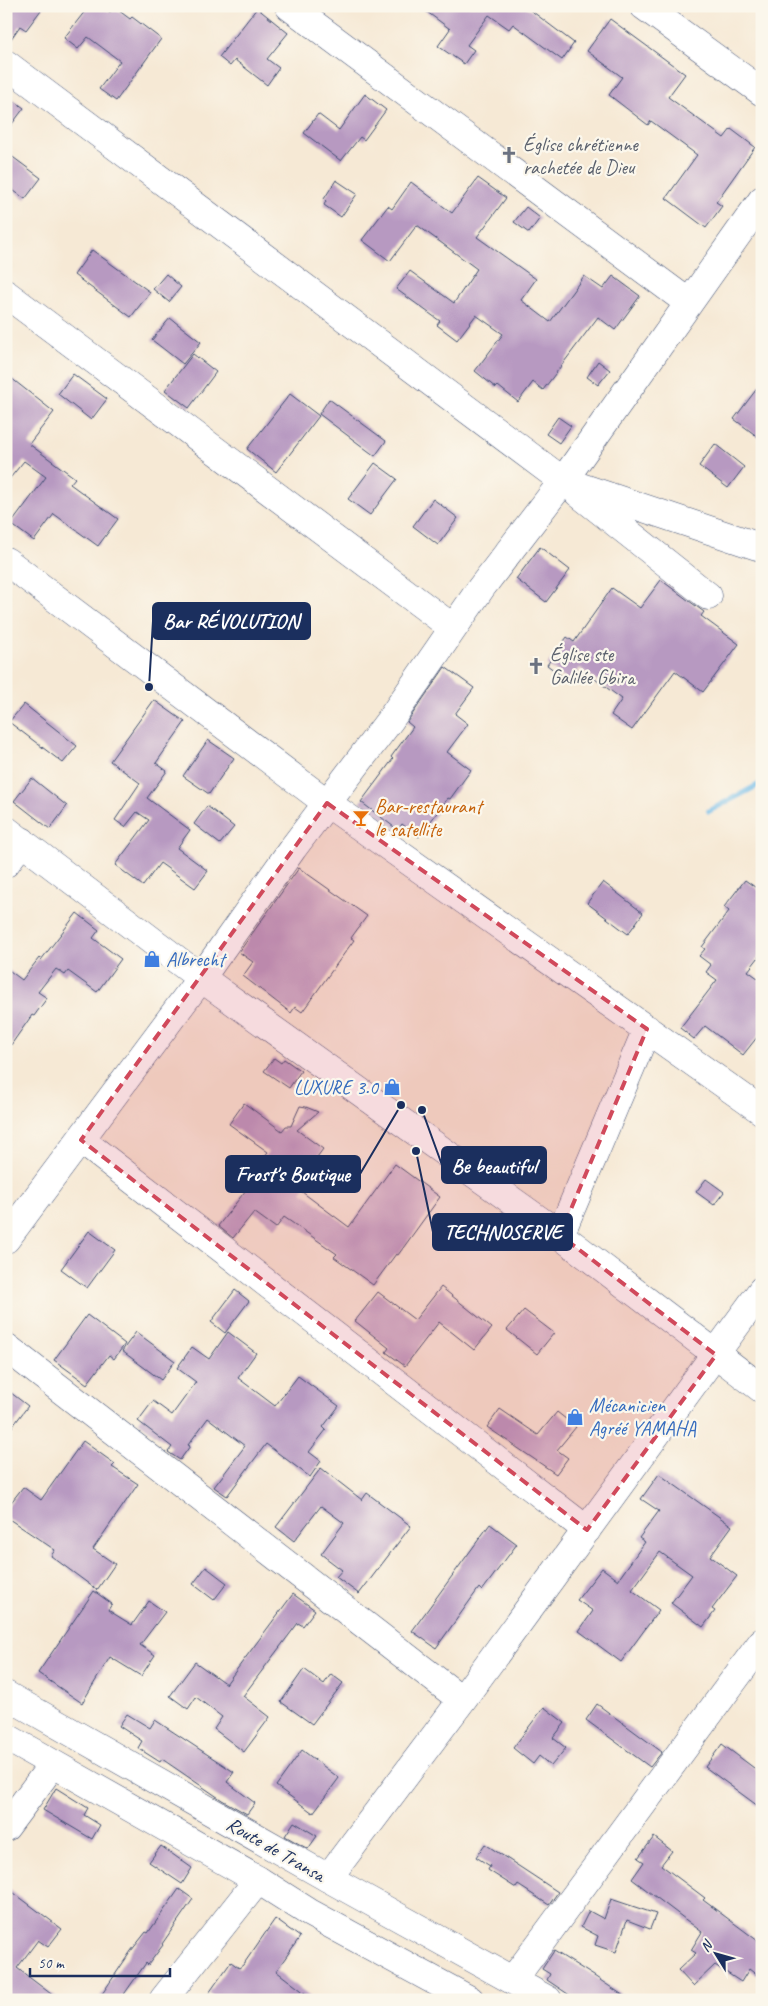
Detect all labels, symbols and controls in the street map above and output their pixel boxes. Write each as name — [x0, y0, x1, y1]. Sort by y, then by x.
place label: Église chrétienne rachetée de Dieu — [523, 132, 639, 180]
church icon: Église chrétienne rachetée de Dieu — [499, 145, 519, 165]
callout: Bar RÉVOLUTION — [153, 603, 310, 639]
text: Bar RÉVOLUTION — [163, 608, 303, 634]
place label: Église ste Galilée Gbira — [550, 642, 636, 690]
church icon: Église ste Galilée Gbira — [526, 656, 546, 676]
place label: Bar-restaurant le satellite — [375, 794, 485, 842]
bar icon: Bar-restaurant le satellite — [351, 808, 371, 828]
place label: Albrecht — [166, 947, 228, 972]
shop icon: Albrecht — [142, 949, 162, 969]
place label: LUXURE 3.0 — [294, 1075, 380, 1100]
shop icon: LUXURE 3.0 — [382, 1077, 402, 1097]
callout: Be beautiful — [442, 1147, 546, 1183]
text: Be beautiful — [452, 1153, 541, 1179]
callout: Frost's Boutique — [226, 1156, 360, 1192]
text: Frost's Boutique — [236, 1161, 352, 1187]
callout: TECHNOSERVE — [433, 1214, 572, 1250]
text: TECHNOSERVE — [444, 1219, 565, 1245]
place label: Mécanicien Agréé YAMAHA — [589, 1393, 697, 1441]
shop icon: Mécanicien Agréé YAMAHA — [565, 1407, 585, 1427]
street label: Route de Transa — [222, 1811, 331, 1889]
north arrow — [690, 1928, 740, 1978]
text: N — [697, 1936, 717, 1955]
scale bar — [30, 1946, 170, 1978]
text: 50 m — [38, 1954, 65, 1973]

